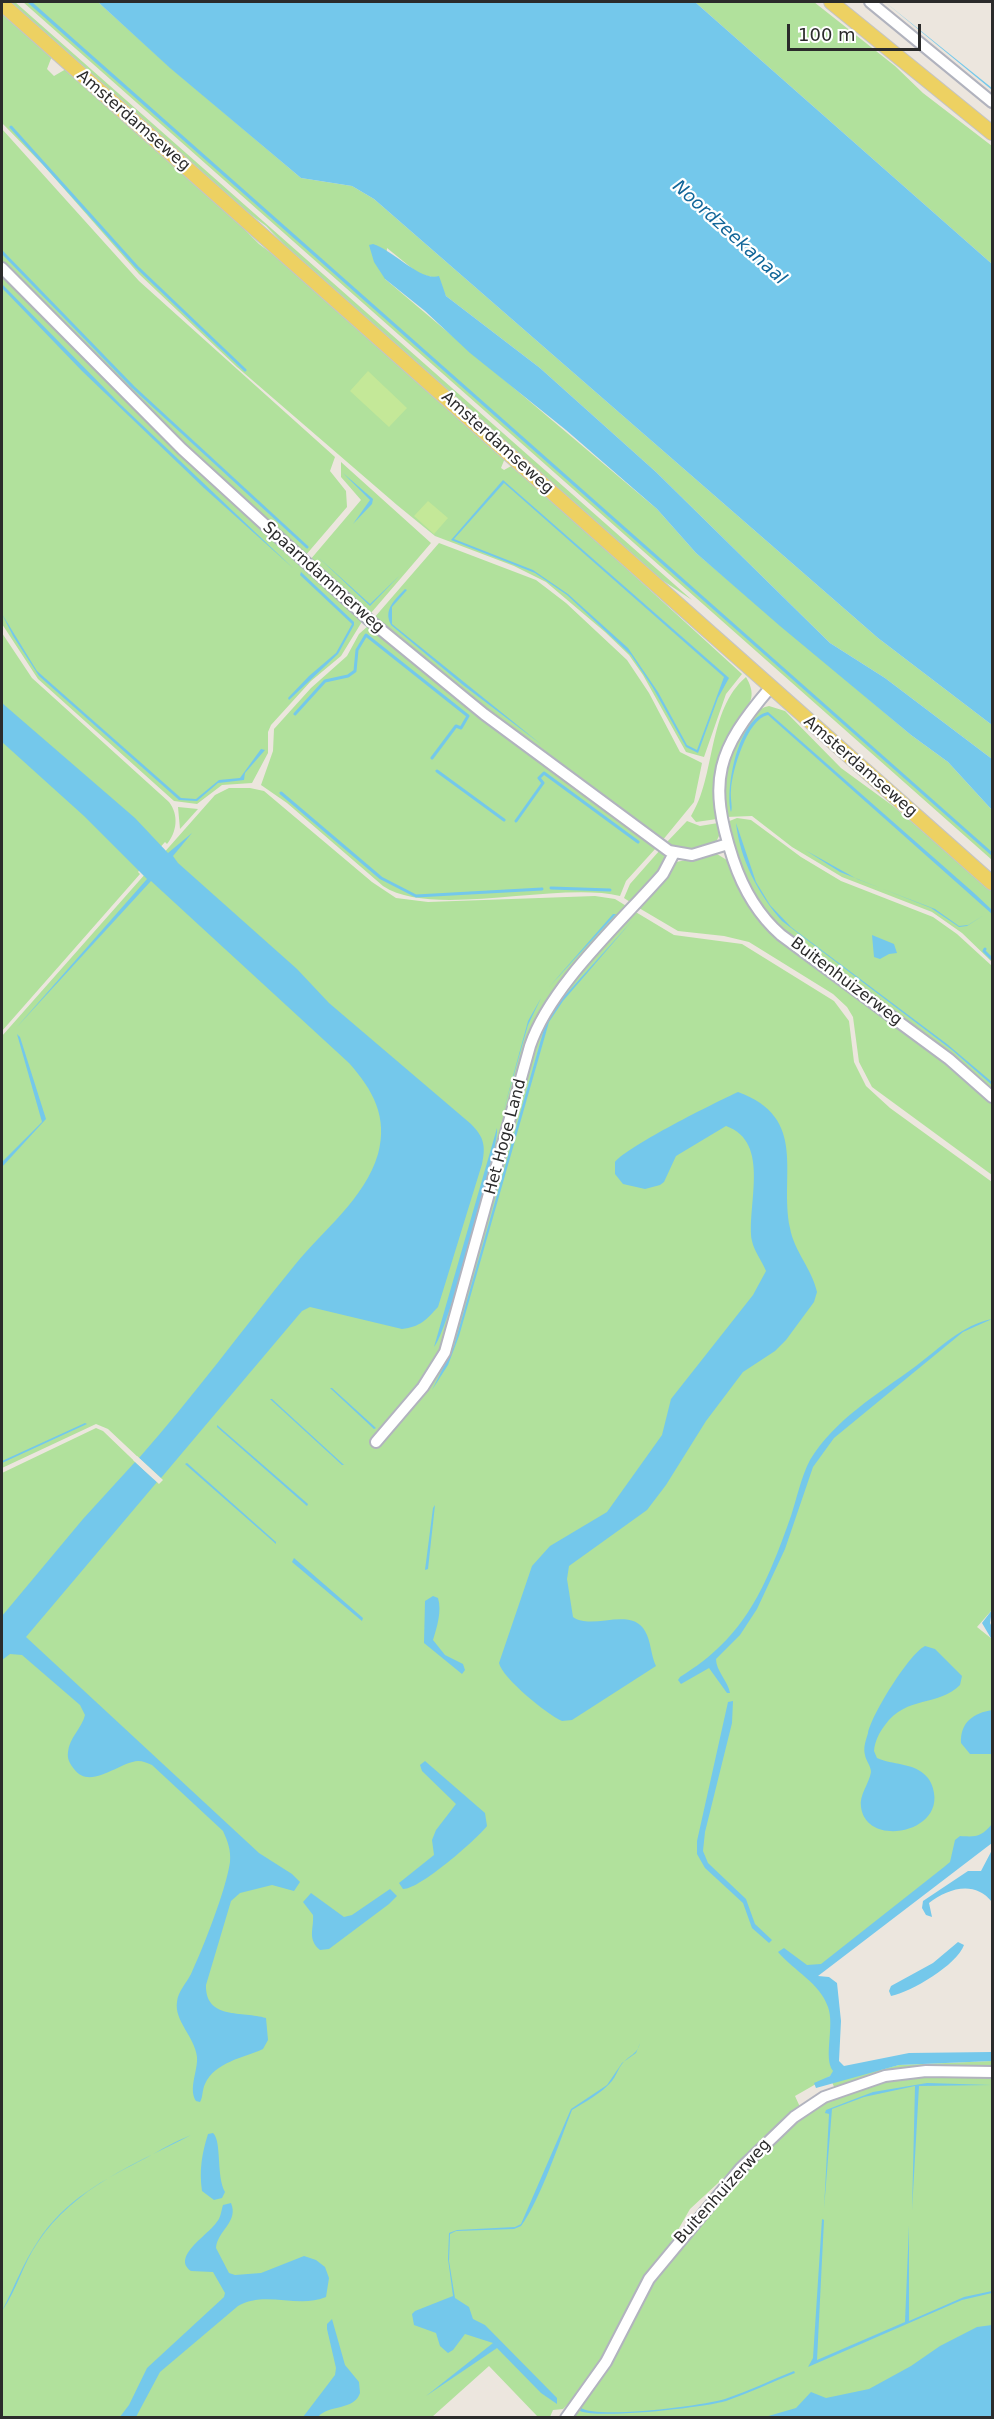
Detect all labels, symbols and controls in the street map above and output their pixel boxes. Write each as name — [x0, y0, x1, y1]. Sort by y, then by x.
scale bar — [790, 12, 924, 50]
text: 100 m — [798, 24, 856, 45]
street label: Amsterdamseweg — [72, 66, 194, 176]
water label: Noordzeekanaal — [668, 176, 790, 290]
street label: Amsterdamseweg — [437, 388, 557, 498]
street label: Spaarndammerweg — [258, 518, 388, 638]
street label: Amsterdamseweg — [799, 712, 921, 822]
street label: Buitenhuizerweg — [787, 934, 905, 1030]
street label: Het Hoge Land — [481, 1077, 531, 1197]
street label: Buitenhuizerweg — [671, 2136, 775, 2248]

